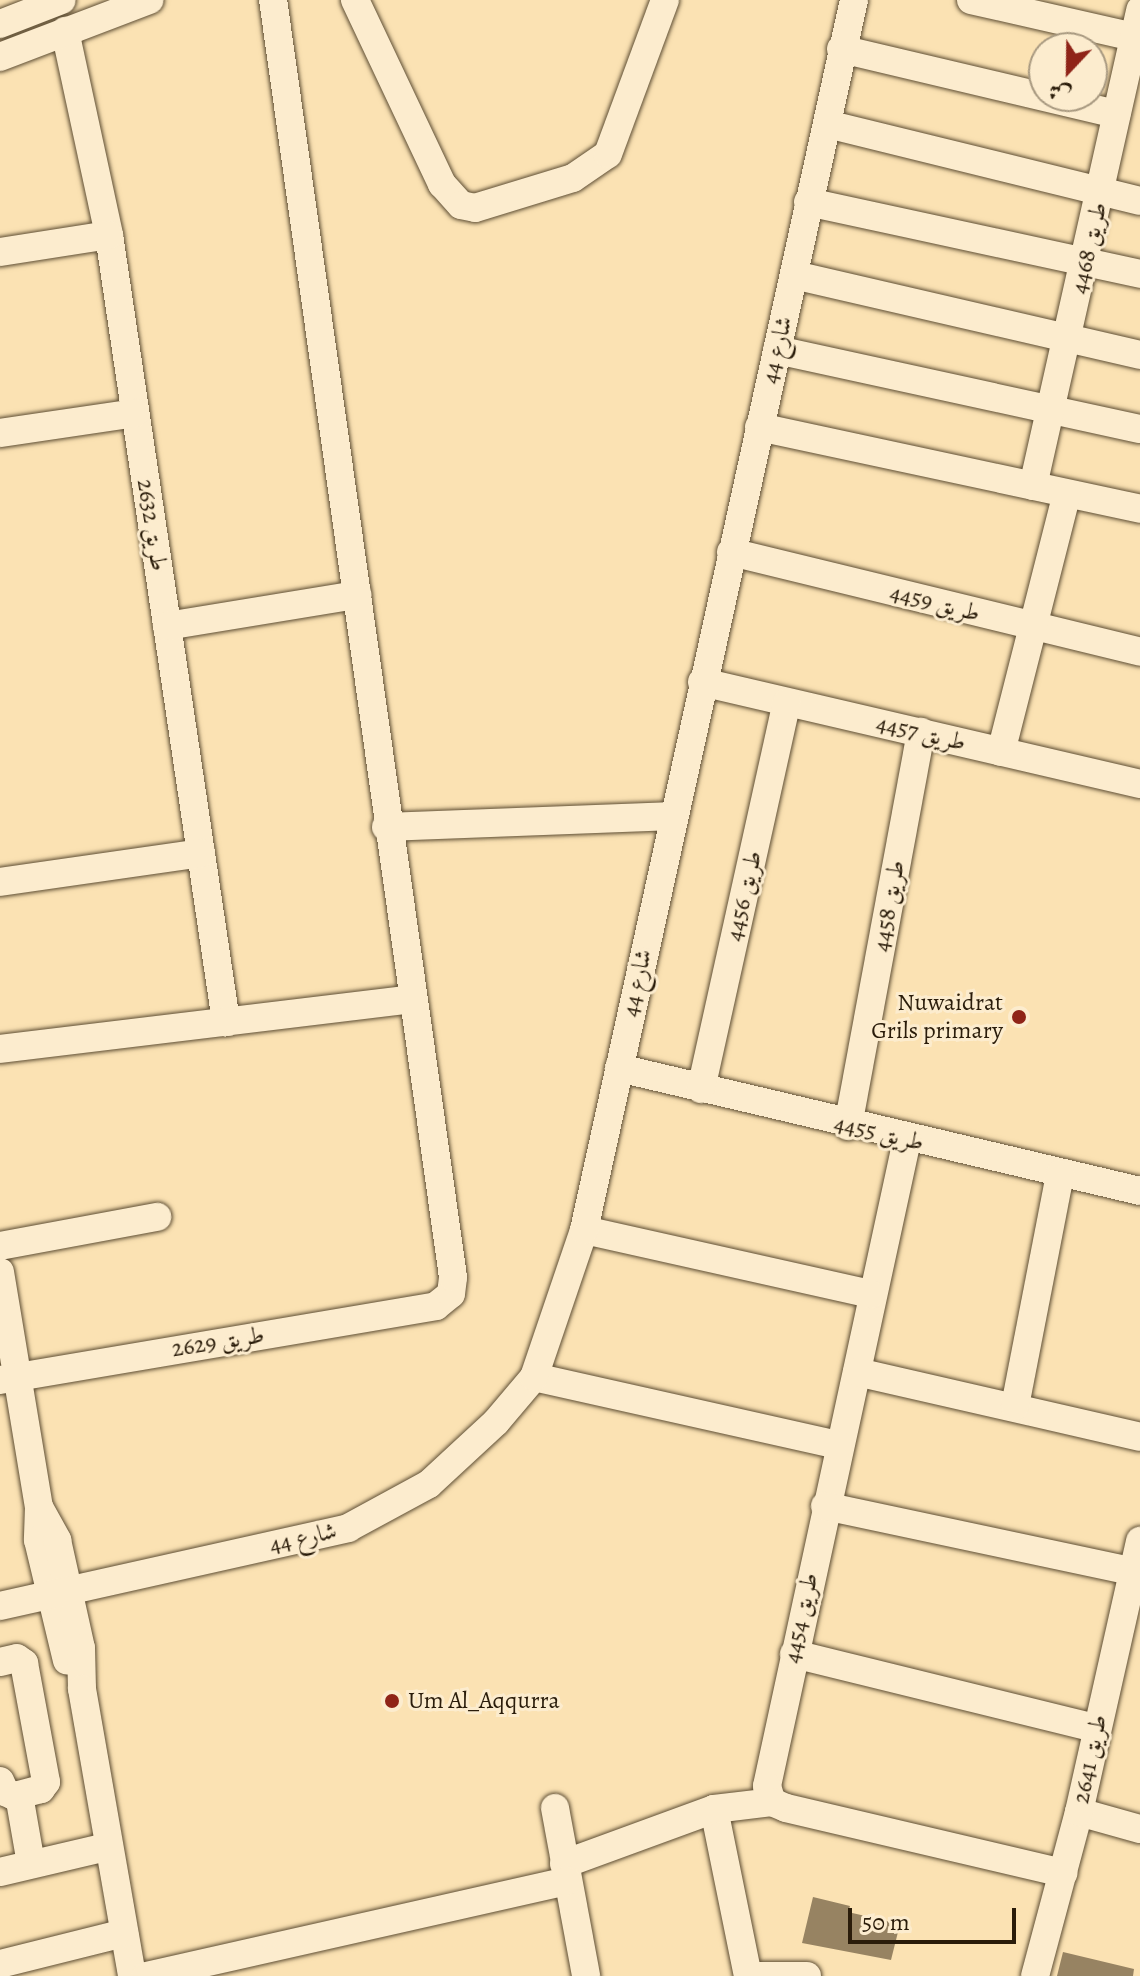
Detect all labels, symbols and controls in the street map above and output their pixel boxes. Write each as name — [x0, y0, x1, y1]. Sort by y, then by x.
north arrow — [1028, 32, 1108, 112]
text: ش — [1044, 74, 1076, 110]
street label: طريق 4468 — [1064, 199, 1114, 297]
street label: شارع 44 — [755, 314, 799, 386]
street label: طريق 2632 — [131, 477, 173, 573]
street label: طريق 4459 — [887, 578, 983, 628]
street label: طريق 4457 — [874, 709, 968, 757]
street label: طريق 4456 — [720, 848, 768, 944]
street label: طريق 4458 — [867, 858, 911, 954]
street label: شارع 44 — [616, 947, 658, 1019]
place label: Nuwaidrat Grils primary — [871, 989, 1003, 1045]
marker: Nuwaidrat Grils primary — [1010, 1008, 1028, 1026]
street label: طريق 4455 — [831, 1109, 927, 1157]
street label: طريق 2629 — [170, 1320, 266, 1364]
street label: شارع 44 — [267, 1516, 339, 1560]
street label: طريق 4454 — [777, 1570, 825, 1666]
place label: Um Al_Aqqurra — [408, 1687, 560, 1715]
marker: Um Al_Aqqurra — [383, 1692, 401, 1710]
street label: طريق 2641 — [1067, 1712, 1113, 1806]
scale bar — [852, 1892, 1020, 1942]
text: 50 m — [862, 1906, 910, 1938]

